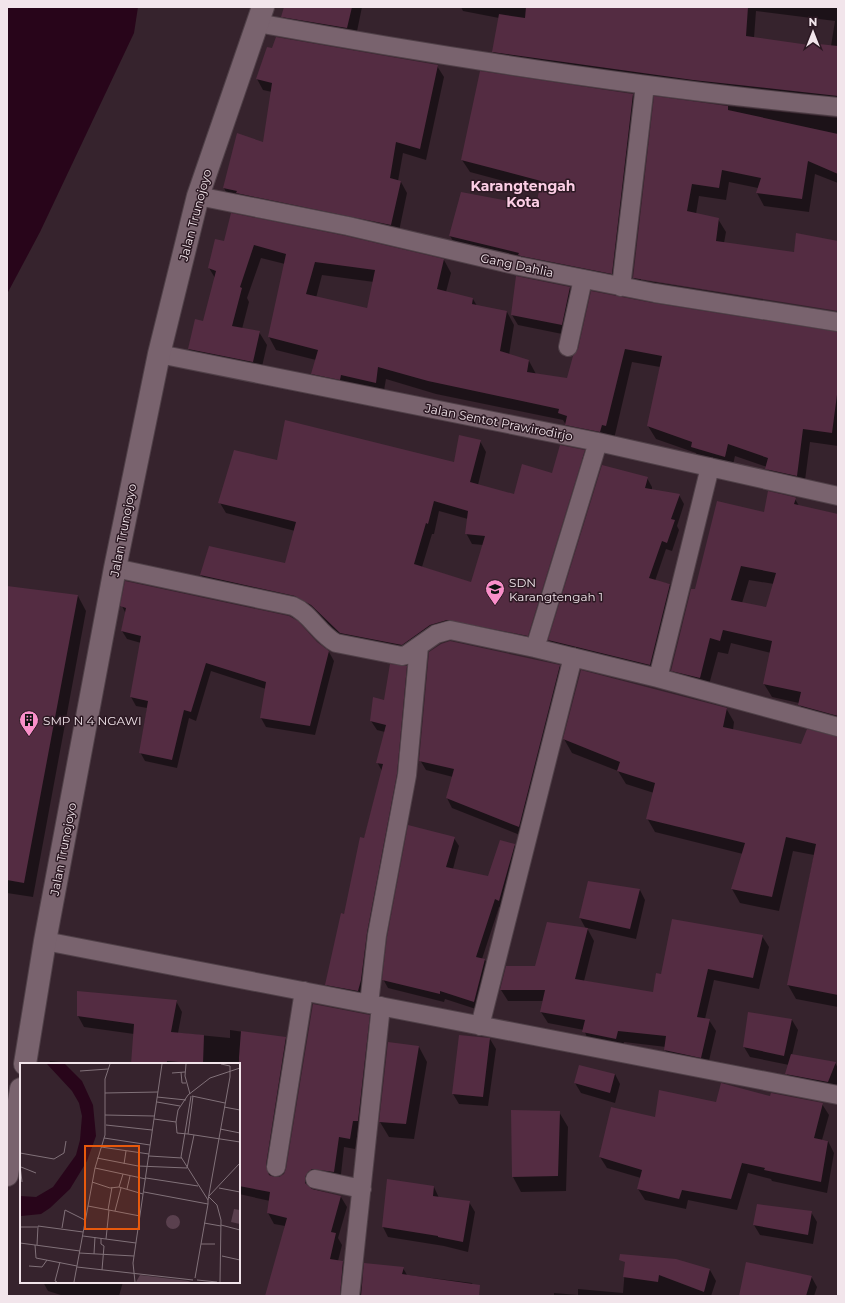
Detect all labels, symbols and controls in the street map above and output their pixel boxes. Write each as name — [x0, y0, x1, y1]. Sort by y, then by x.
north arrow — [793, 12, 833, 52]
text: N — [809, 15, 817, 29]
street label: Jalan Trunojoyo — [175, 167, 214, 263]
district label: Karangtengah Kota — [470, 177, 576, 211]
street label: Gang Dahlia — [479, 250, 555, 280]
street label: Jalan Sentot Prawirodirjo — [423, 400, 574, 444]
street label: Jalan Trunojoyo — [106, 482, 139, 579]
place label: SDN Karangtengah 1 — [509, 575, 603, 604]
school or university icon: SDN Karangtengah 1 — [484, 578, 506, 606]
building icon: SMP N 4 NGAWI — [18, 709, 40, 737]
place label: SMP N 4 NGAWI — [43, 713, 142, 728]
street label: Jalan Trunojoyo — [46, 801, 79, 898]
inset map — [20, 1063, 240, 1283]

